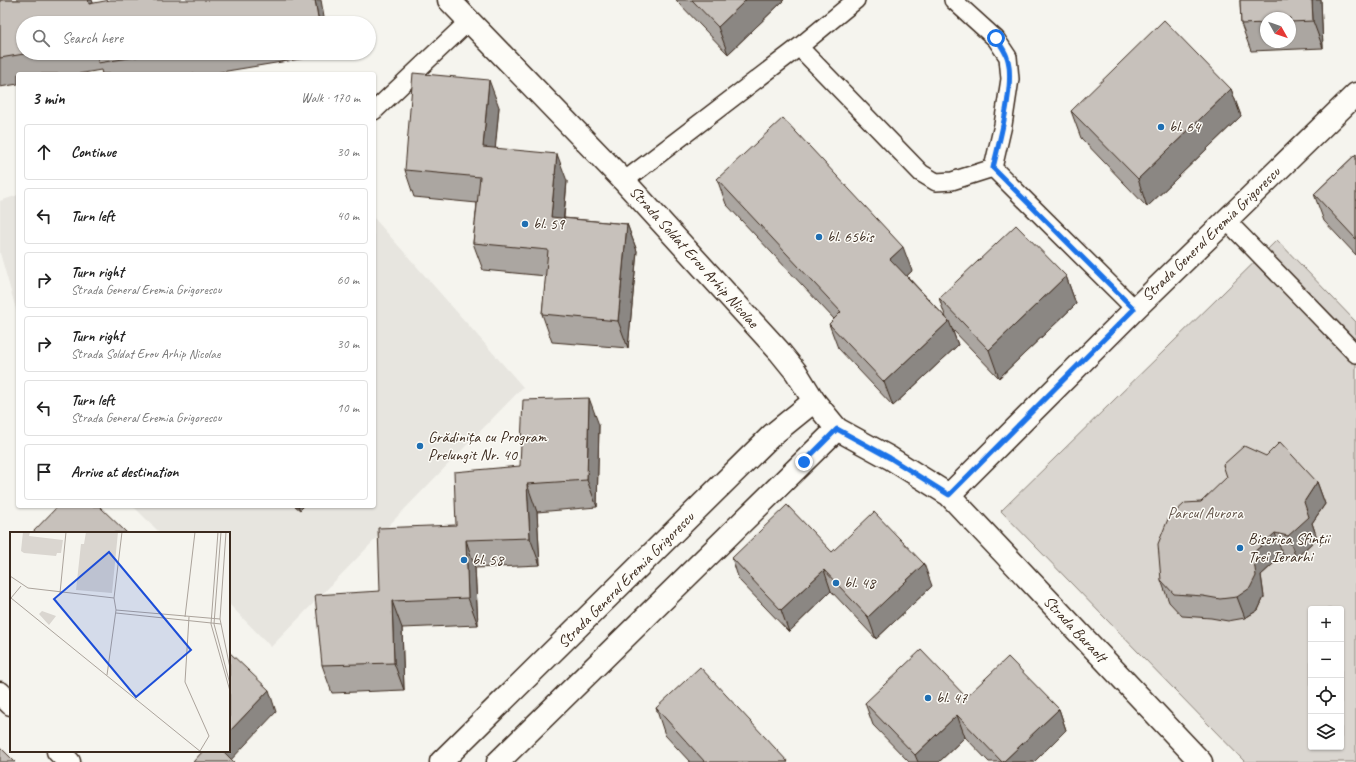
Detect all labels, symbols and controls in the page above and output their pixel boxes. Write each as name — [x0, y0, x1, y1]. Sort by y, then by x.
north arrow — [1260, 12, 1296, 48]
search box — [16, 16, 376, 60]
icon: search — [30, 27, 52, 49]
text: Search here — [62, 29, 123, 48]
route start — [987, 29, 1005, 47]
text: 3 min — [32, 88, 65, 109]
text: Walk · 170 m — [301, 90, 360, 106]
place label: bl. 64 — [1169, 117, 1202, 137]
marker: bl. 64 — [1156, 122, 1166, 132]
icon: ahead — [33, 141, 55, 163]
text: Continue — [71, 143, 116, 162]
text: 30 m — [337, 144, 359, 160]
street label: Strada General Eremia Grigorescu — [1137, 162, 1285, 306]
street label: Strada Soldat Erou Arhip Nicolae — [625, 182, 764, 333]
icon: left — [33, 205, 55, 227]
text: Turn left — [71, 207, 114, 226]
text: 40 m — [337, 208, 359, 224]
place label: bl. 59 — [533, 214, 566, 234]
marker: bl. 59 — [520, 219, 530, 229]
place label: bl. 65bis — [827, 227, 875, 247]
marker: bl. 65bis — [814, 232, 824, 242]
text: Turn right — [71, 263, 124, 282]
icon: right — [33, 269, 55, 291]
text: 60 m — [337, 272, 359, 288]
text: Strada General Eremia Grigorescu — [71, 282, 222, 298]
text: Turn right — [71, 327, 124, 346]
icon: right — [33, 333, 55, 355]
text: 30 m — [337, 336, 359, 352]
text: Strada Soldat Erou Arhip Nicolae — [71, 346, 220, 362]
text: Turn left — [71, 391, 114, 410]
icon: left — [33, 397, 55, 419]
text: 10 m — [337, 400, 359, 416]
text: Strada General Eremia Grigorescu — [71, 410, 222, 426]
place label: Grădinița cu Program Prelungit Nr. 40 — [428, 427, 548, 465]
marker: Grădinița cu Program Prelungit Nr. 40 — [415, 441, 425, 451]
route end — [795, 453, 813, 471]
icon: arrive — [33, 461, 55, 483]
text: Arrive at destination — [71, 463, 178, 482]
park label: Parcul Aurora — [1167, 503, 1244, 523]
street label: Strada General Eremia Grigorescu — [553, 507, 699, 653]
place label: Biserica Sfinții Trei Ierarhi — [1248, 529, 1331, 567]
inset map — [10, 532, 230, 752]
marker: Biserica Sfinții Trei Ierarhi — [1235, 543, 1245, 553]
place label: bl. 58 — [472, 550, 505, 570]
marker: bl. 58 — [459, 555, 469, 565]
place label: bl. 48 — [844, 573, 877, 593]
marker: bl. 48 — [831, 578, 841, 588]
street label: Strada Baraolt — [1039, 591, 1113, 668]
map controls — [1308, 606, 1344, 750]
button: + — [1308, 606, 1344, 642]
button: − — [1308, 642, 1344, 678]
button: locate — [1308, 678, 1344, 714]
place label: bl. 47 — [936, 688, 968, 708]
marker: bl. 47 — [923, 693, 933, 703]
button: layers — [1308, 714, 1344, 750]

